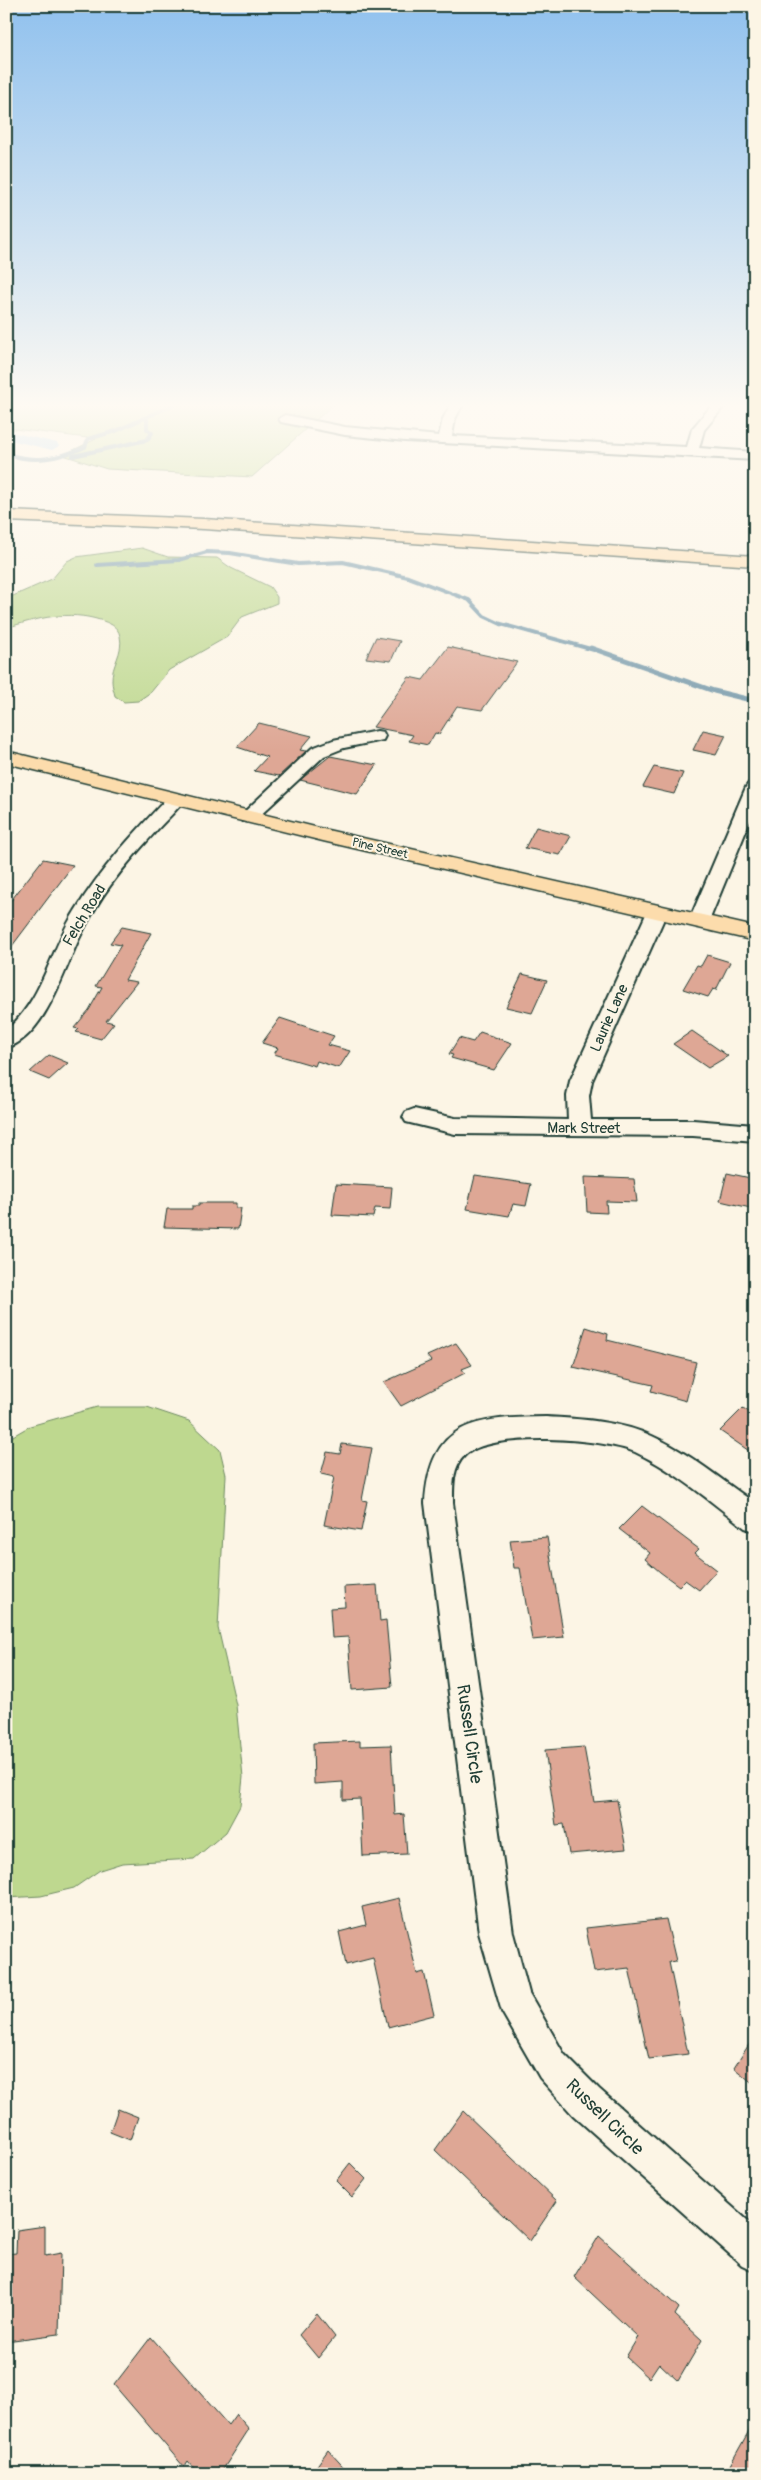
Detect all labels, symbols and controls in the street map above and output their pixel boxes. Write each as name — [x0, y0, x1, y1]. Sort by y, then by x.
street label: Pine Street — [351, 835, 409, 862]
street label: Felch Road — [59, 881, 110, 950]
street label: Laurie Lane — [586, 981, 633, 1055]
street label: Mark Street — [547, 1119, 622, 1138]
street label: Russell Circle — [451, 1683, 488, 1785]
street label: Russell Circle — [561, 2074, 649, 2160]

